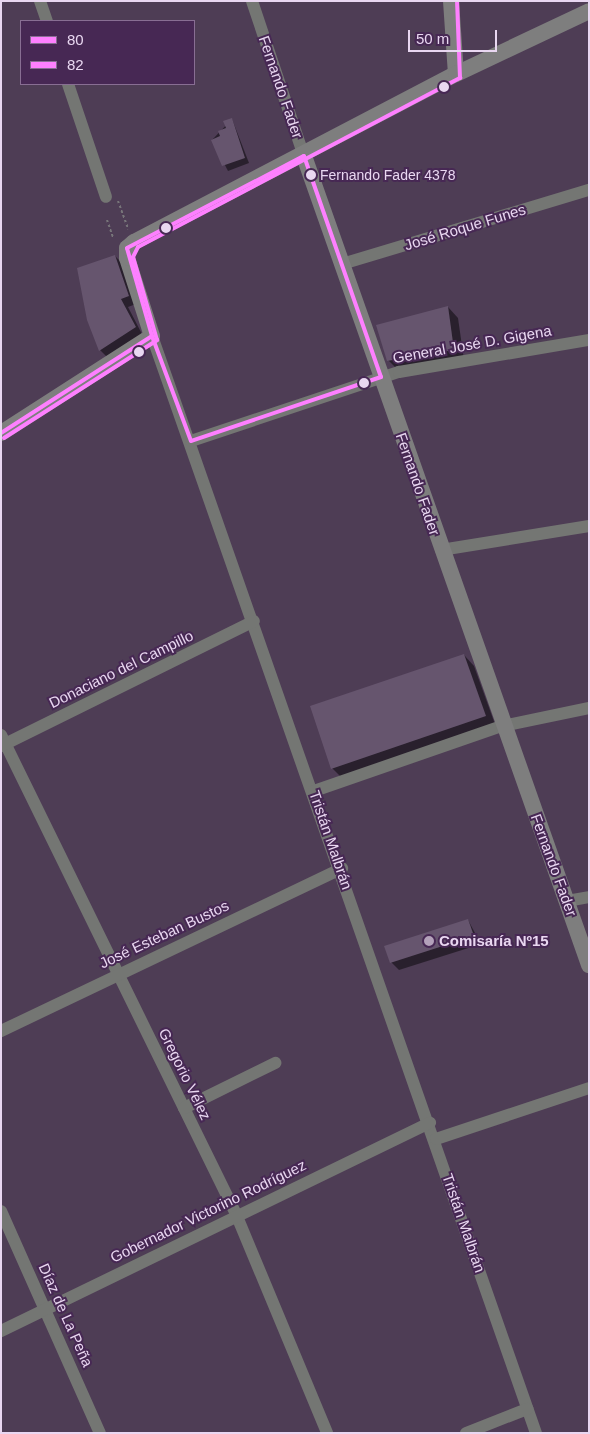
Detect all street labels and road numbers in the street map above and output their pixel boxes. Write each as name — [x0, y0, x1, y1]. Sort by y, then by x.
street label: Fernando Fader — [255, 33, 307, 141]
street label: José Roque Funes — [402, 200, 528, 254]
street label: General José D. Gigena — [391, 321, 553, 367]
street label: Fernando Fader — [392, 430, 444, 538]
street label: Donaciano del Campillo — [46, 626, 196, 712]
street label: Tristán Malbrán — [306, 788, 356, 892]
street label: Fernando Fader — [527, 811, 581, 919]
street label: José Esteban Bustos — [96, 896, 232, 972]
street label: Gregorio Vélez — [155, 1025, 215, 1123]
street label: Gobernador Victorino Rodríguez — [107, 1156, 309, 1266]
street label: Tristán Malbrán — [439, 1171, 489, 1275]
street label: Díaz de La Peña — [35, 1260, 97, 1370]

